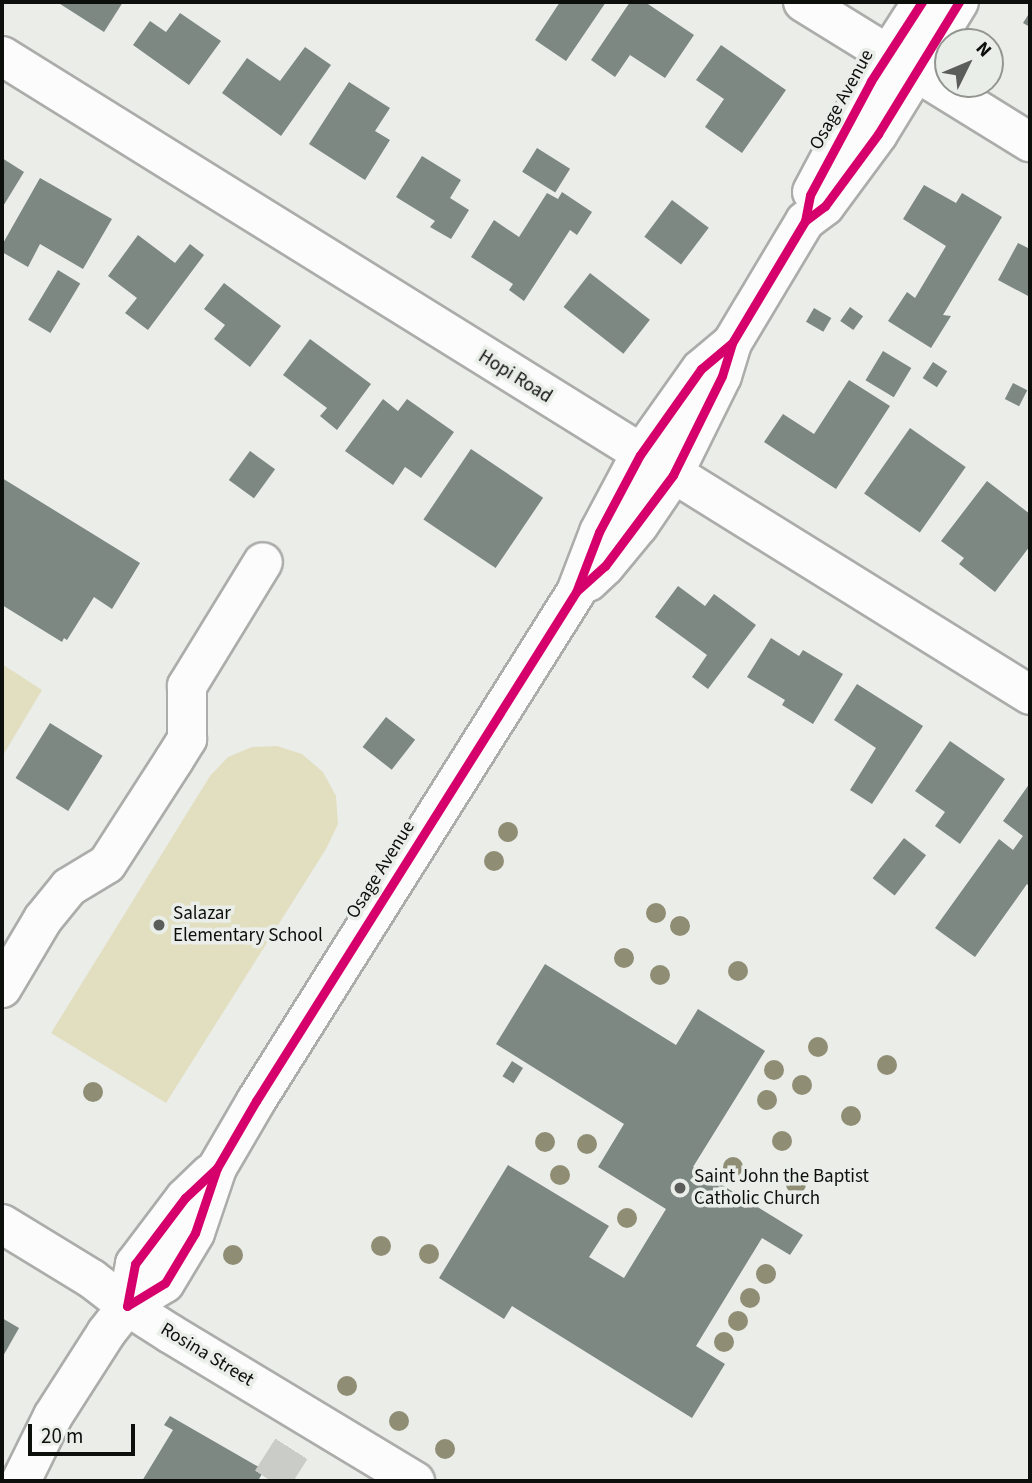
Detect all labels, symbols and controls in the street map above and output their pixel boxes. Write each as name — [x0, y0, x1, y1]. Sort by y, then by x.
north arrow — [934, 28, 1004, 98]
text: N — [969, 36, 997, 64]
street label: Osage Avenue — [805, 46, 879, 154]
street label: Hopi Road — [474, 345, 556, 409]
street label: Osage Avenue — [342, 817, 420, 923]
place label: Salazar Elementary School — [173, 903, 323, 947]
marker: Salazar Elementary School — [151, 917, 167, 933]
place label: Saint John the Baptist Catholic Church — [694, 1166, 869, 1210]
marker: Saint John the Baptist Catholic Church — [672, 1180, 688, 1196]
street label: Rosina Street — [156, 1318, 258, 1392]
scale bar — [32, 1410, 138, 1454]
text: 20 m — [41, 1421, 83, 1451]

